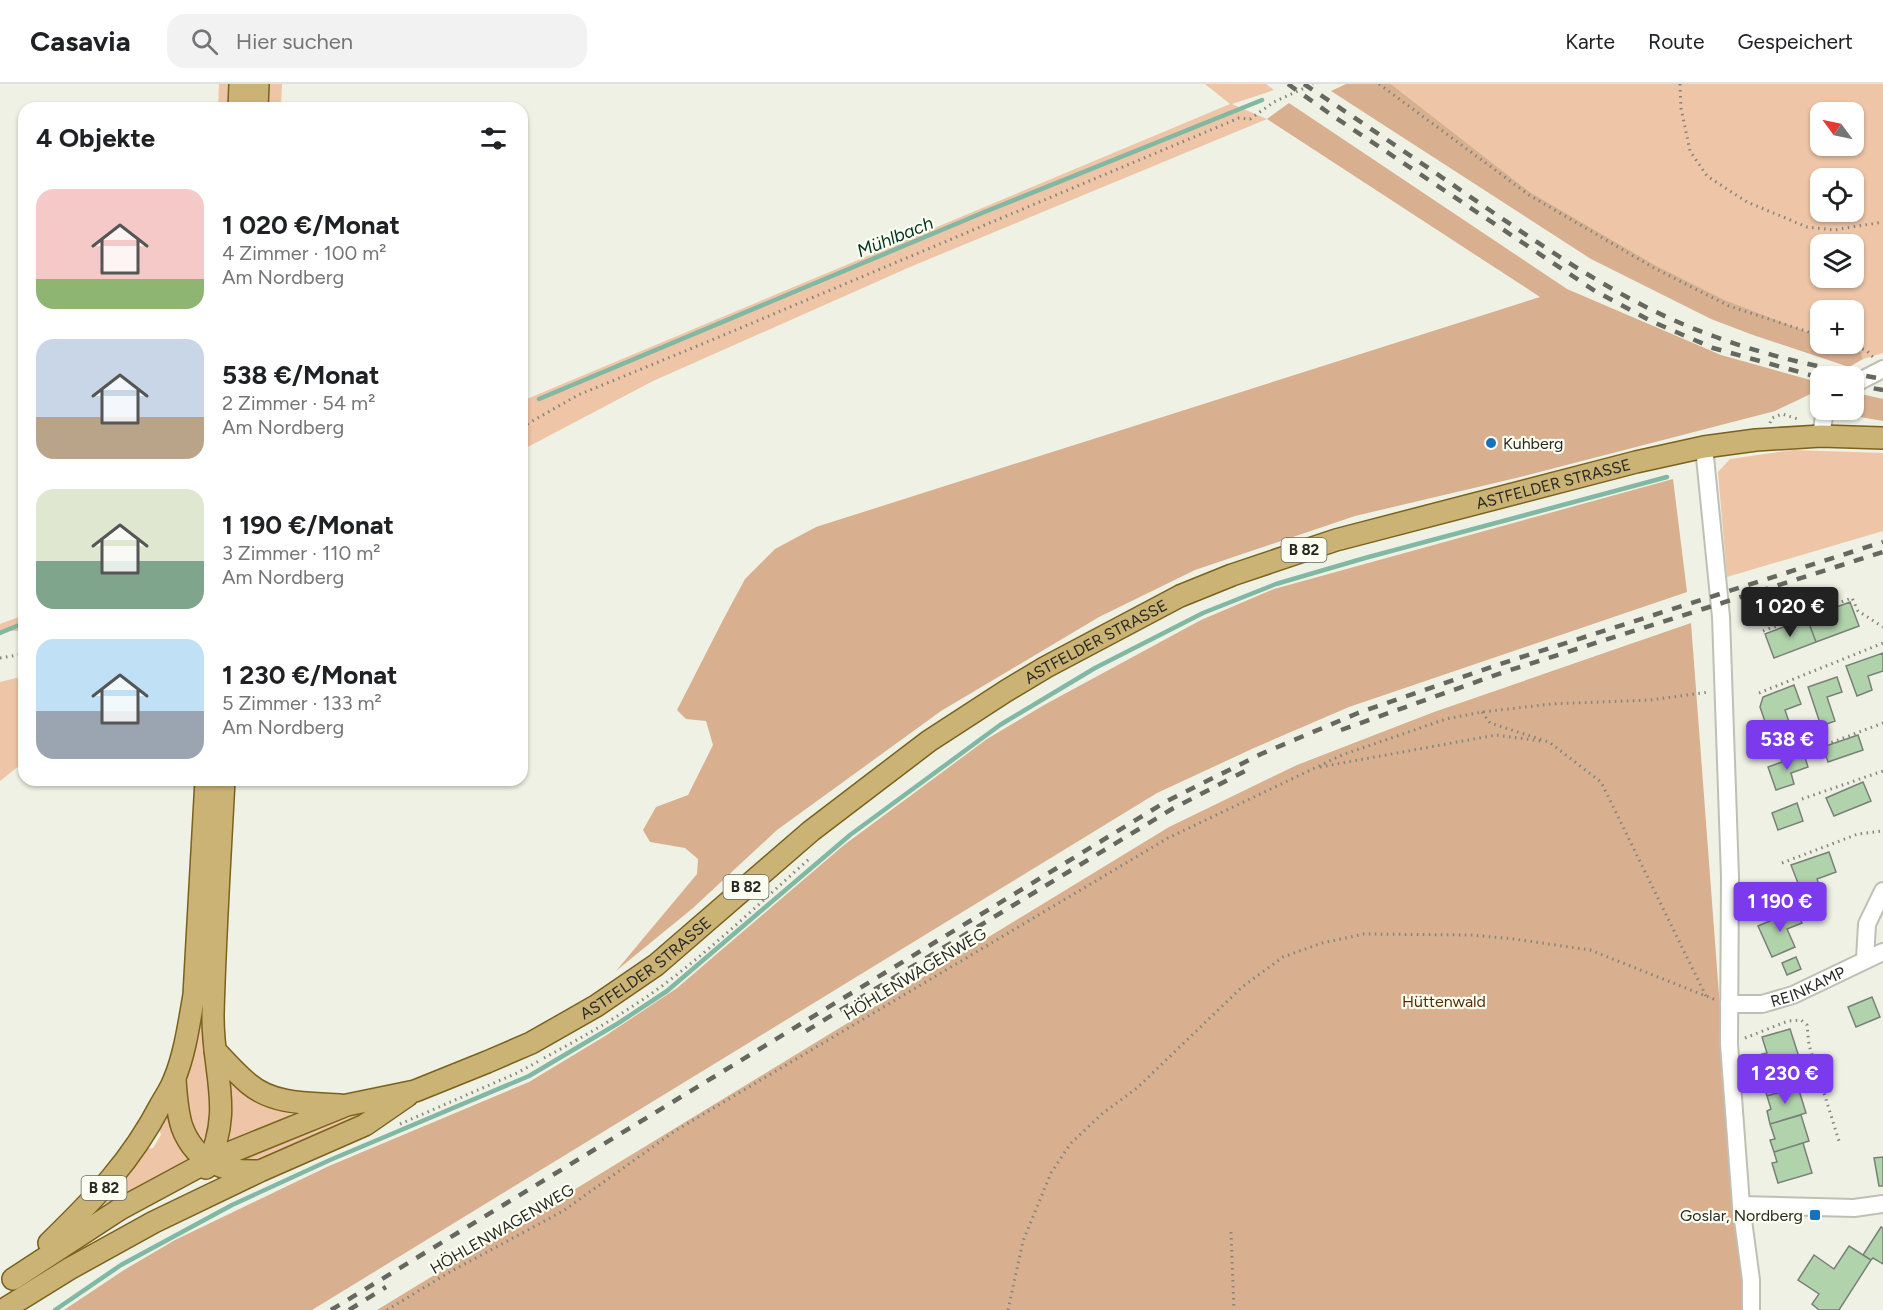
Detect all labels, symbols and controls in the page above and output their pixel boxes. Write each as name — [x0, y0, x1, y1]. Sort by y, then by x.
search box — [167, 14, 587, 68]
text: Casavia — [30, 24, 131, 58]
icon: search — [188, 25, 221, 58]
text: Hier suchen — [236, 28, 353, 55]
text: Karte — [1565, 29, 1615, 54]
text: Route — [1648, 29, 1704, 54]
text: Gespeichert — [1737, 29, 1853, 54]
north arrow — [1810, 102, 1864, 156]
map controls — [1810, 102, 1864, 420]
text: 4 Objekte — [36, 122, 155, 154]
icon: filters — [477, 122, 510, 155]
button: locate — [1810, 168, 1864, 222]
text: 1 020 €/Monat — [222, 209, 400, 241]
water label: Mühlbach — [854, 212, 936, 262]
icon: home — [84, 213, 156, 285]
button: layers — [1810, 234, 1864, 288]
text: 4 Zimmer · 100 m² — [222, 241, 387, 265]
text: Am Nordberg — [222, 265, 344, 289]
button: + — [1810, 300, 1864, 354]
text: 538 €/Monat — [222, 359, 379, 391]
icon: home — [84, 363, 156, 435]
button: − — [1810, 366, 1864, 420]
text: 2 Zimmer · 54 m² — [222, 391, 375, 415]
text: Am Nordberg — [222, 415, 344, 439]
place label: Kuhberg — [1503, 434, 1564, 453]
marker: Kuhberg — [1484, 436, 1498, 450]
street label: ASTFELDER STRASSE — [1474, 454, 1633, 513]
text: 1 190 €/Monat — [222, 509, 394, 541]
icon: home — [84, 513, 156, 585]
road number: B 82 — [1282, 538, 1326, 562]
text: 3 Zimmer · 110 m² — [222, 541, 380, 565]
text: Am Nordberg — [222, 565, 344, 589]
pin: 1 020 € — [1735, 587, 1845, 638]
text: 1 020 € — [1755, 594, 1825, 618]
street label: ASTFELDER STRASSE — [1021, 595, 1170, 687]
text: 1 230 €/Monat — [222, 659, 397, 691]
icon: home — [84, 663, 156, 735]
text: 5 Zimmer · 133 m² — [222, 691, 382, 715]
text: Am Nordberg — [222, 715, 344, 739]
pin: 538 € — [1745, 720, 1829, 771]
text: 538 € — [1760, 727, 1814, 751]
road number: B 82 — [724, 875, 768, 899]
pin: 1 190 € — [1725, 882, 1835, 933]
text: 1 190 € — [1748, 889, 1812, 913]
street label: ASTFELDER STRASSE — [576, 913, 715, 1023]
street label: HÖHLENWAGENWEG — [840, 924, 990, 1024]
street label: REINKAMP — [1768, 962, 1848, 1011]
park label: Hüttenwald — [1402, 992, 1486, 1011]
pin: 1 230 € — [1730, 1054, 1840, 1105]
text: 1 230 € — [1751, 1061, 1819, 1085]
road number: B 82 — [82, 1176, 126, 1200]
street label: HÖHLENWAGENWEG — [427, 1180, 577, 1278]
place label: Goslar, Nordberg — [1680, 1206, 1803, 1225]
marker: Goslar, Nordberg — [1808, 1208, 1822, 1222]

